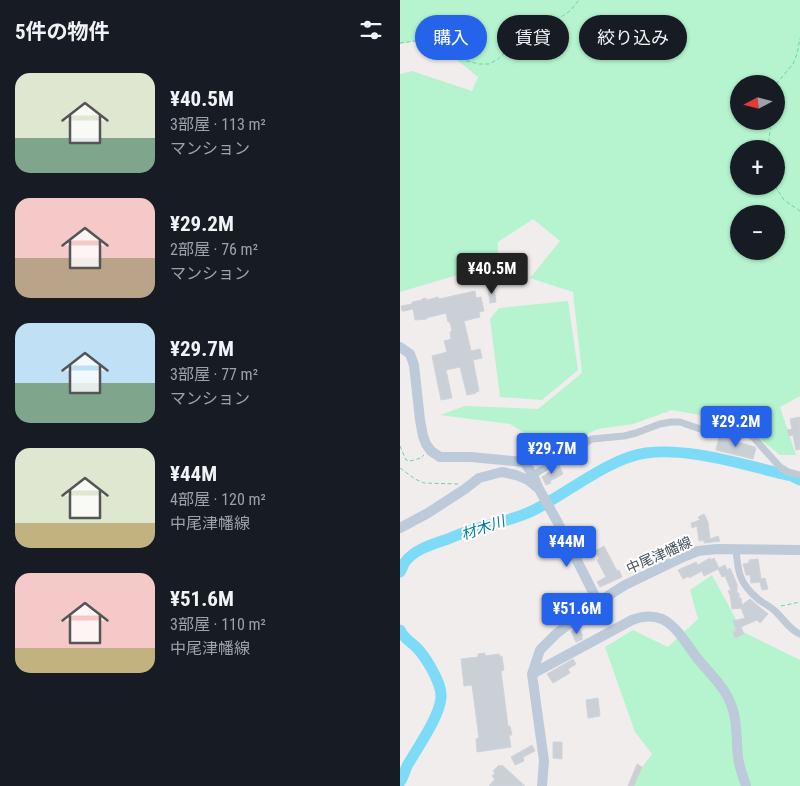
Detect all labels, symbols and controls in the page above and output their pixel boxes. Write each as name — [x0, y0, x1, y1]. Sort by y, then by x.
chip: 購入 — [415, 15, 487, 60]
chip: 賃貸 — [497, 15, 569, 60]
chip: 絞り込み — [579, 15, 687, 60]
icon: filters — [357, 16, 385, 44]
text: 5件の物件 — [15, 20, 110, 44]
north arrow — [730, 75, 785, 130]
map controls — [730, 75, 785, 260]
text: ¥40.5M — [170, 87, 234, 111]
icon: home — [55, 93, 115, 153]
text: 3部屋 · 113 m² — [170, 115, 266, 134]
text: マンション — [170, 139, 250, 158]
button: + — [730, 140, 785, 195]
button: − — [730, 205, 785, 260]
text: ¥29.2M — [170, 212, 234, 236]
icon: home — [55, 218, 115, 278]
text: 2部屋 · 76 m² — [170, 240, 258, 259]
pin: ¥40.5M — [451, 252, 533, 295]
text: ¥40.5M — [468, 259, 516, 278]
text: マンション — [170, 264, 250, 283]
text: ¥29.7M — [170, 337, 234, 361]
icon: home — [55, 343, 115, 403]
text: 3部屋 · 77 m² — [170, 365, 258, 384]
text: マンション — [170, 389, 250, 408]
pin: ¥29.2M — [695, 406, 777, 448]
text: ¥29.2M — [712, 412, 760, 431]
pin: ¥29.7M — [511, 432, 593, 475]
text: ¥29.7M — [528, 439, 576, 458]
text: ¥44M — [170, 462, 217, 486]
icon: home — [55, 468, 115, 528]
text: 4部屋 · 120 m² — [170, 490, 266, 509]
water label: 材木川 — [459, 512, 509, 544]
text: 中尾津幡線 — [170, 514, 250, 533]
pin: ¥44M — [537, 526, 597, 568]
text: ¥44M — [549, 532, 585, 551]
street label: 中尾津幡線 — [624, 533, 694, 577]
text: ¥51.6M — [170, 587, 234, 611]
pin: ¥51.6M — [536, 592, 618, 635]
icon: home — [55, 593, 115, 653]
text: ¥51.6M — [553, 599, 601, 618]
text: 3部屋 · 110 m² — [170, 615, 266, 634]
text: 中尾津幡線 — [170, 639, 250, 658]

